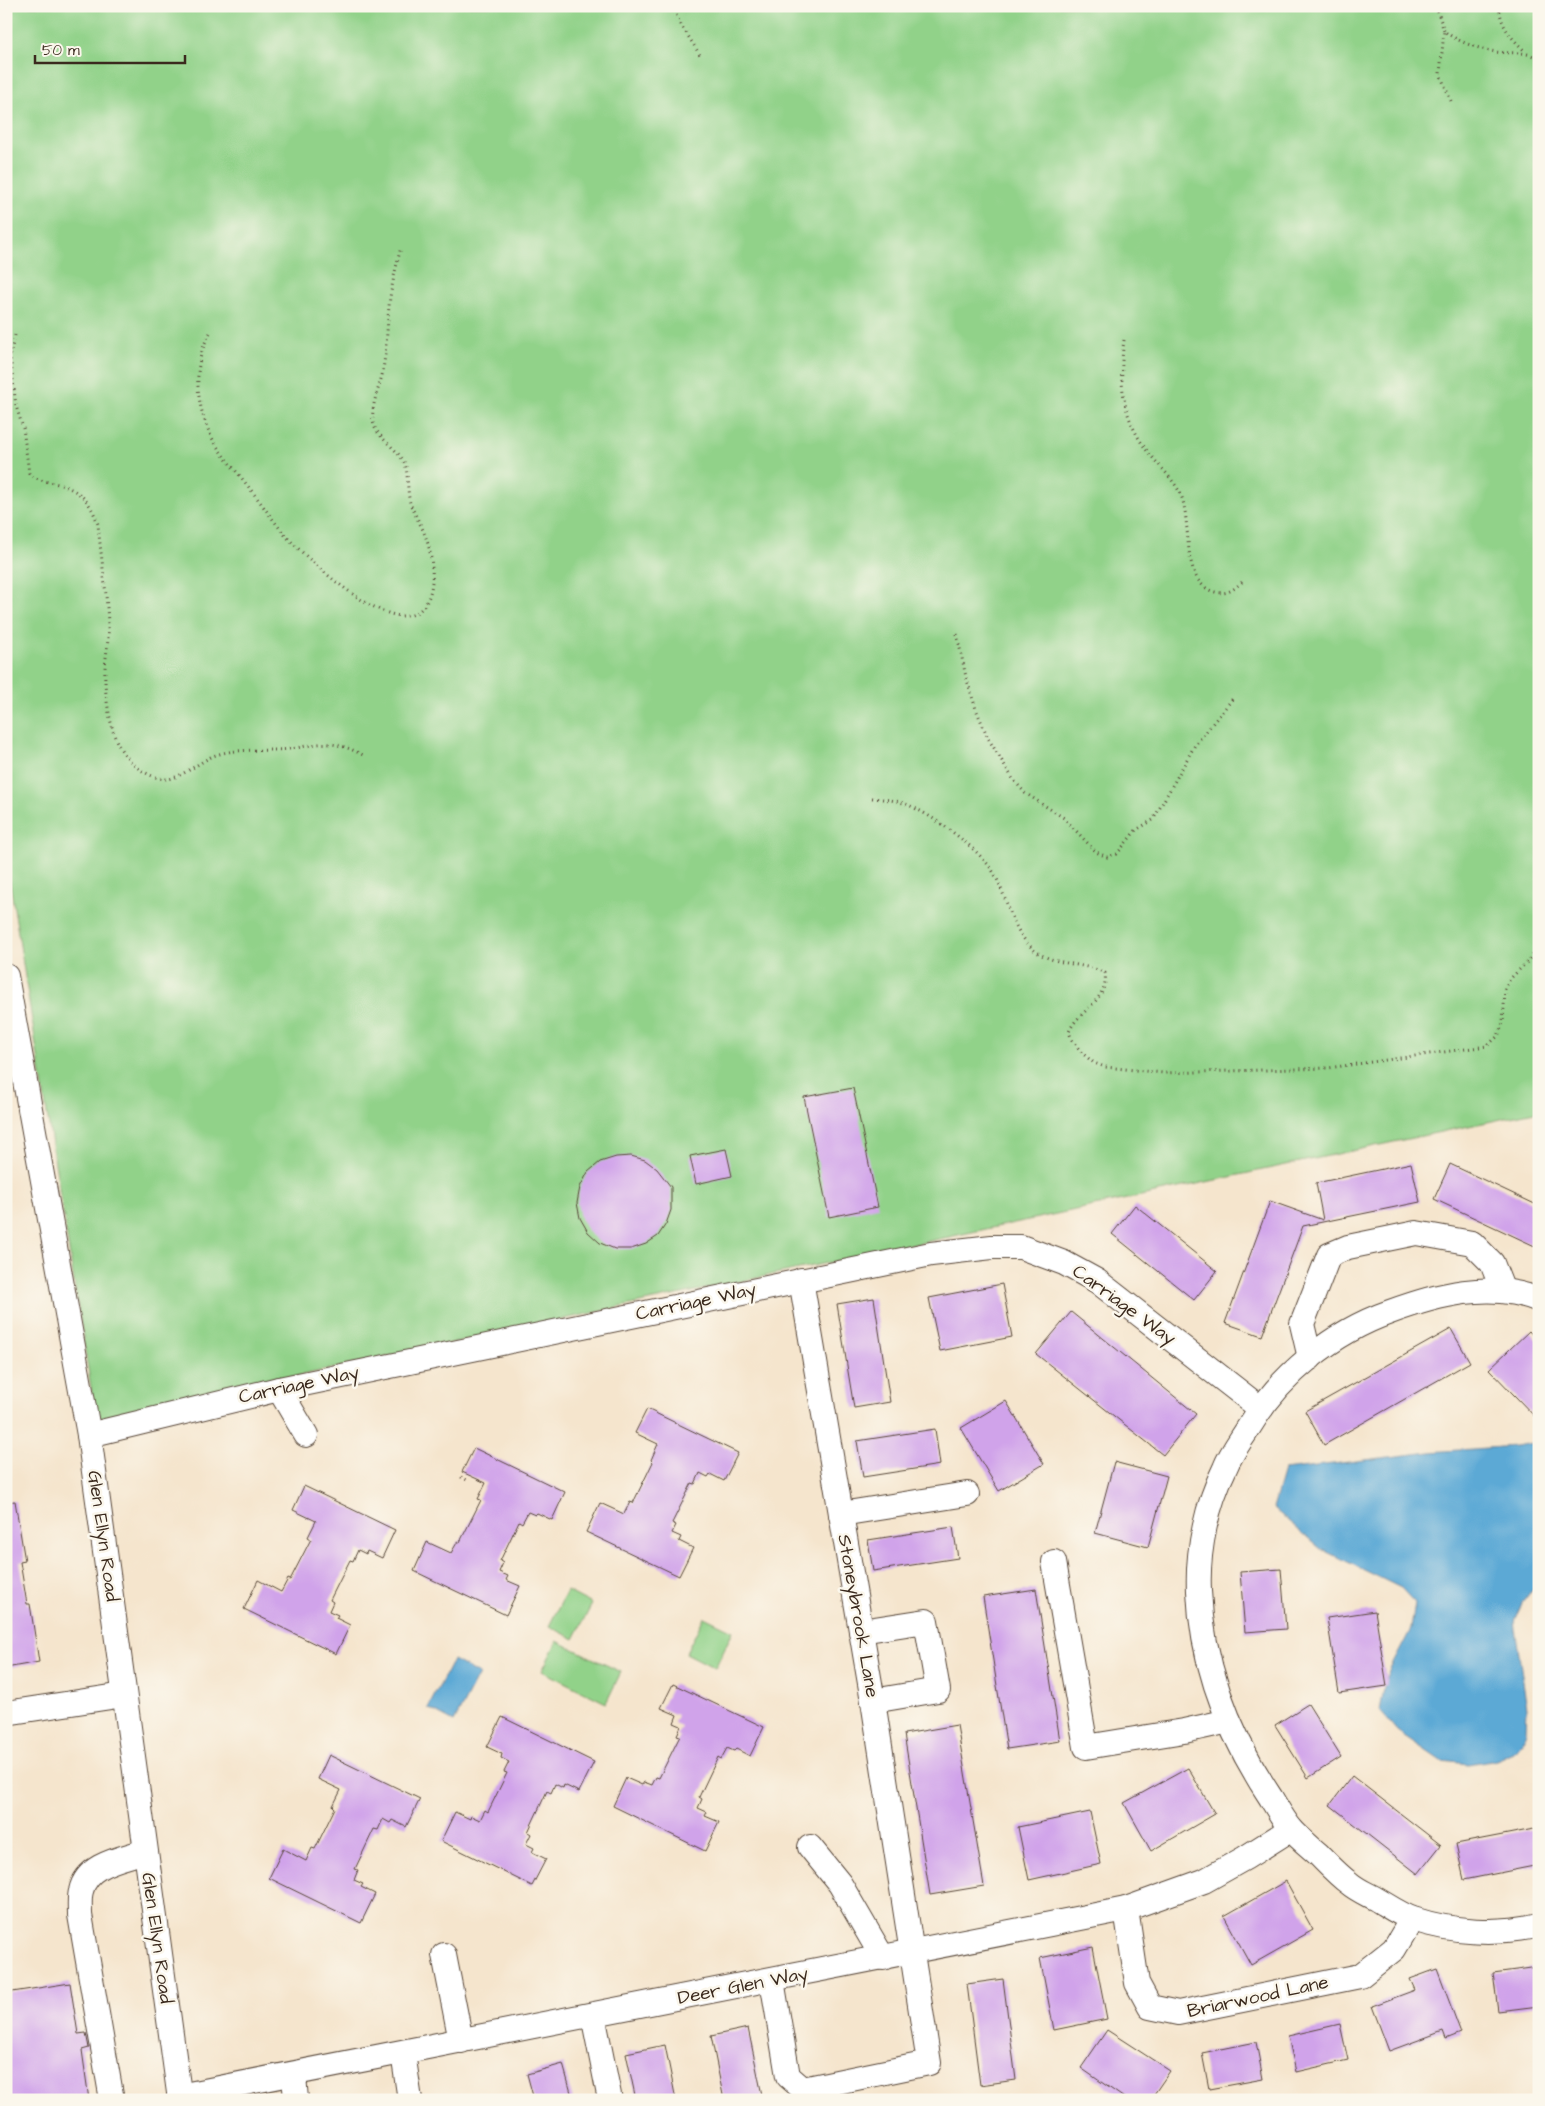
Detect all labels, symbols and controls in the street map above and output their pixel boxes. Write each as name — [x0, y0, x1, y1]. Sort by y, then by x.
scale bar — [35, 32, 185, 64]
text: 50 m — [42, 40, 80, 61]
street label: Carriage Way — [1066, 1258, 1182, 1353]
street label: Carriage Way — [633, 1276, 759, 1329]
street label: Carriage Way — [236, 1359, 362, 1412]
street label: Glen Ellyn Road — [79, 1469, 126, 1604]
street label: Stoneybrook Lane — [829, 1532, 886, 1700]
street label: Glen Ellyn Road — [133, 1871, 180, 2006]
street label: Deer Glen Way — [675, 1960, 811, 2013]
street label: Briarwood Lane — [1185, 1969, 1331, 2025]

